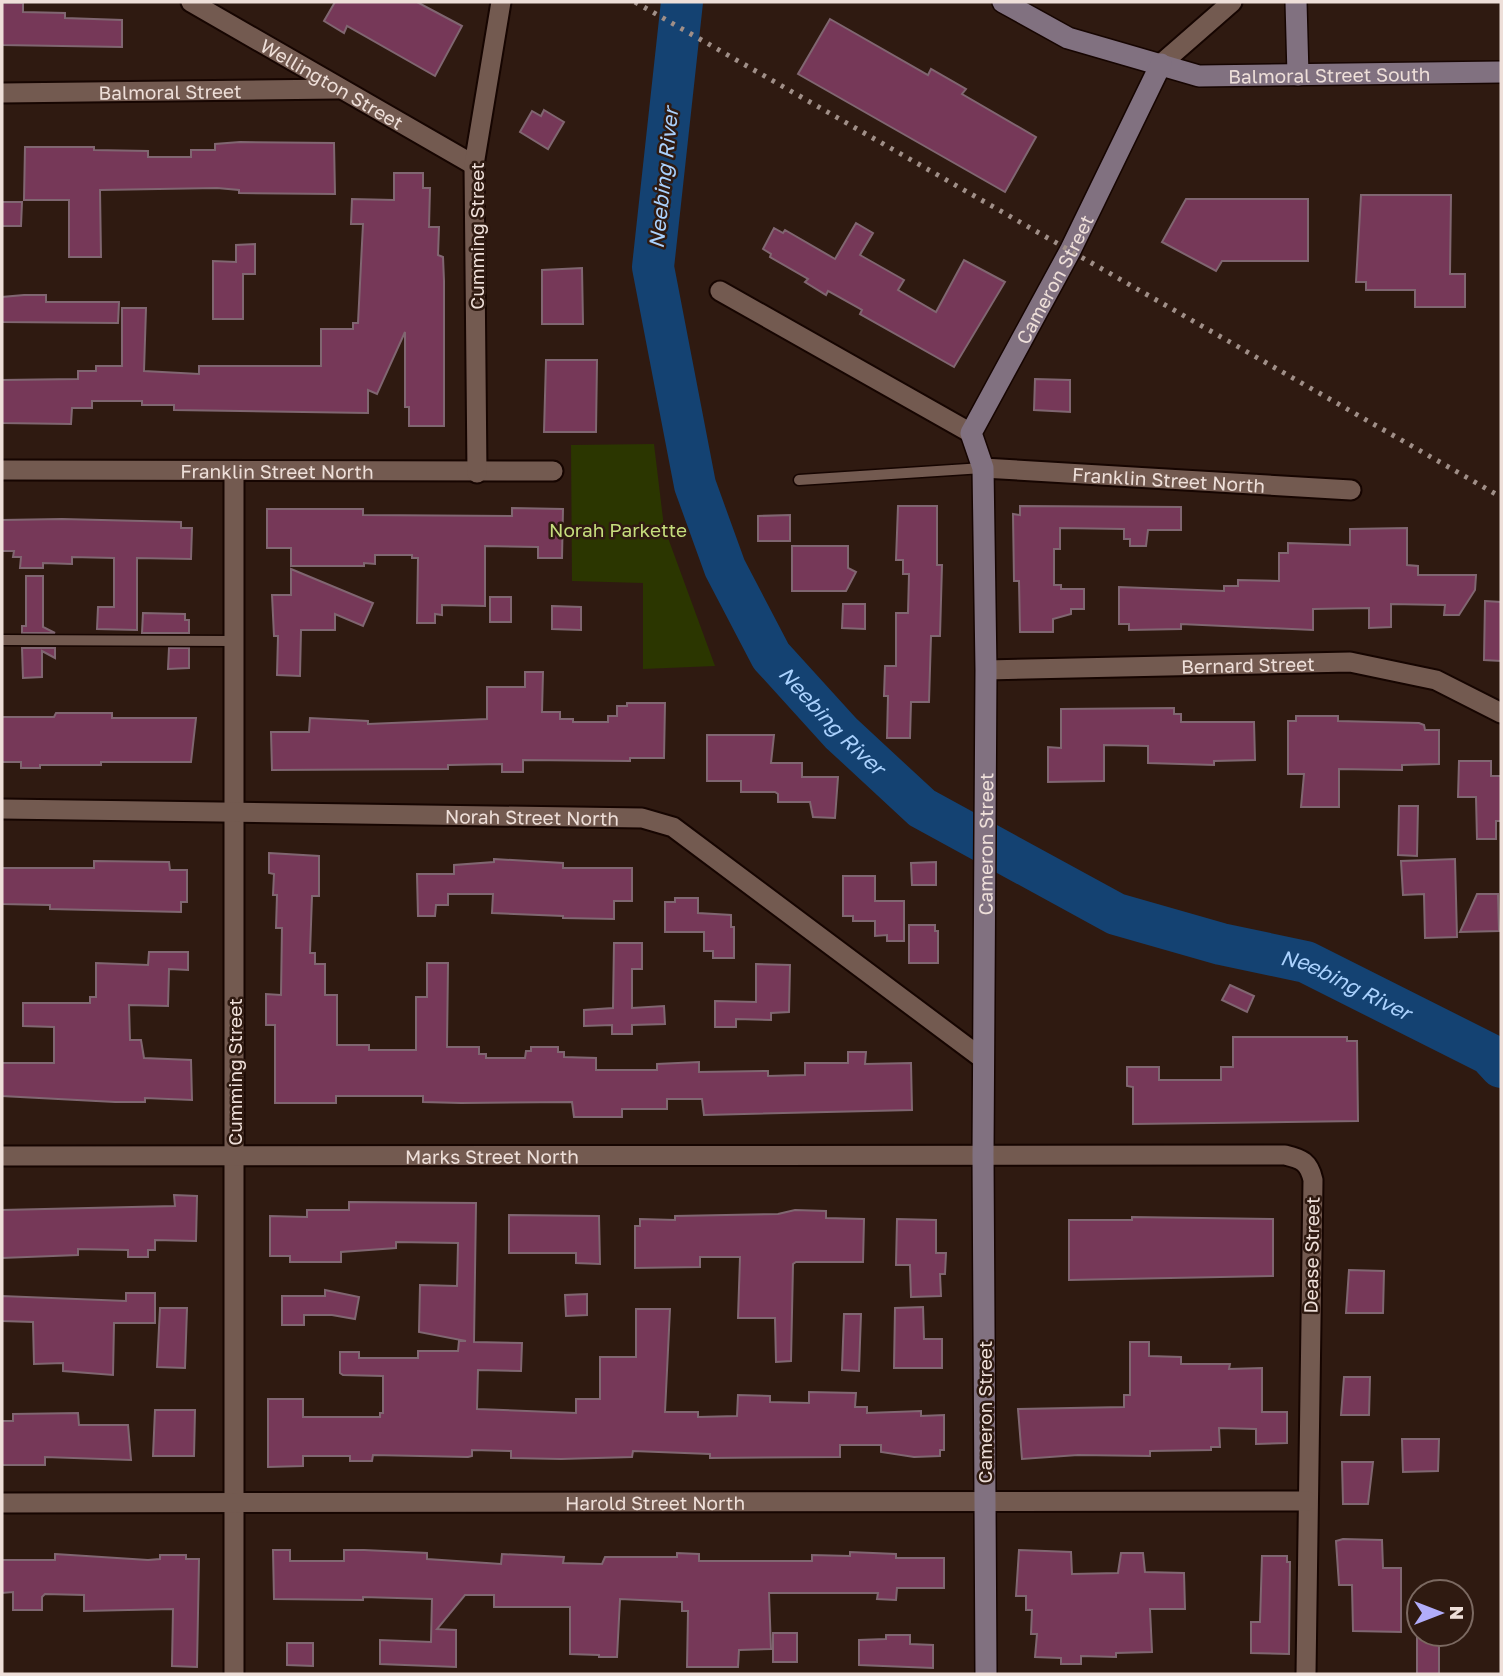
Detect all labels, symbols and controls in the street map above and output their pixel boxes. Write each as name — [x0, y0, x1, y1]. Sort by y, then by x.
street label: Wellington Street — [257, 33, 408, 133]
street label: Balmoral Street South — [1228, 61, 1430, 87]
street label: Balmoral Street — [98, 79, 242, 103]
water label: Neebing River — [643, 103, 684, 250]
street label: Cumming Street — [465, 162, 488, 310]
street label: Cameron Street — [1010, 211, 1098, 348]
street label: Franklin Street North — [180, 459, 374, 482]
street label: Franklin Street North — [1071, 462, 1266, 496]
park label: Norah Parkette — [549, 518, 687, 541]
street label: Bernard Street — [1181, 651, 1315, 677]
water label: Neebing River — [774, 661, 893, 782]
street label: Cameron Street — [973, 772, 997, 916]
street label: Norah Street North — [445, 804, 619, 829]
water label: Neebing River — [1278, 944, 1418, 1027]
street label: Cumming Street — [223, 998, 246, 1146]
street label: Marks Street North — [405, 1144, 579, 1167]
street label: Dease Street — [1298, 1196, 1324, 1314]
street label: Cameron Street — [973, 1341, 996, 1483]
street label: Harold Street North — [565, 1490, 745, 1514]
north arrow — [1405, 1578, 1475, 1648]
text: N — [1446, 1606, 1469, 1620]

